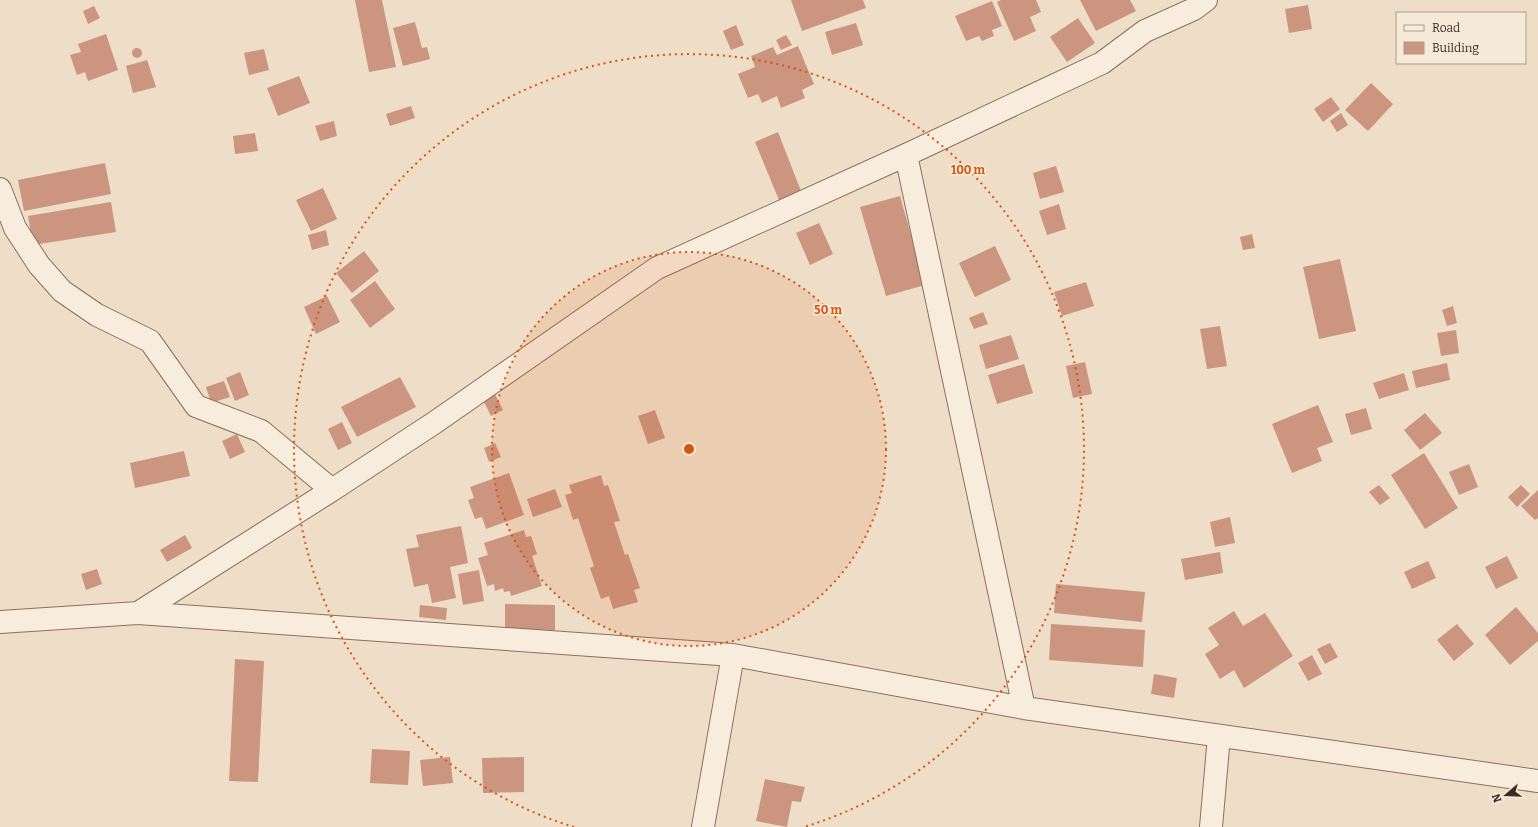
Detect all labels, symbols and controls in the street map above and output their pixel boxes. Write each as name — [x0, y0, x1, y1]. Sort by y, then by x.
legend — [1396, 12, 1526, 64]
text: Road — [1432, 21, 1460, 35]
text: Building — [1432, 41, 1479, 55]
text: 100 m — [951, 163, 986, 177]
text: 50 m — [814, 303, 842, 317]
centre of rings — [682, 442, 696, 456]
north arrow — [1486, 775, 1526, 815]
text: N — [1489, 791, 1505, 804]

